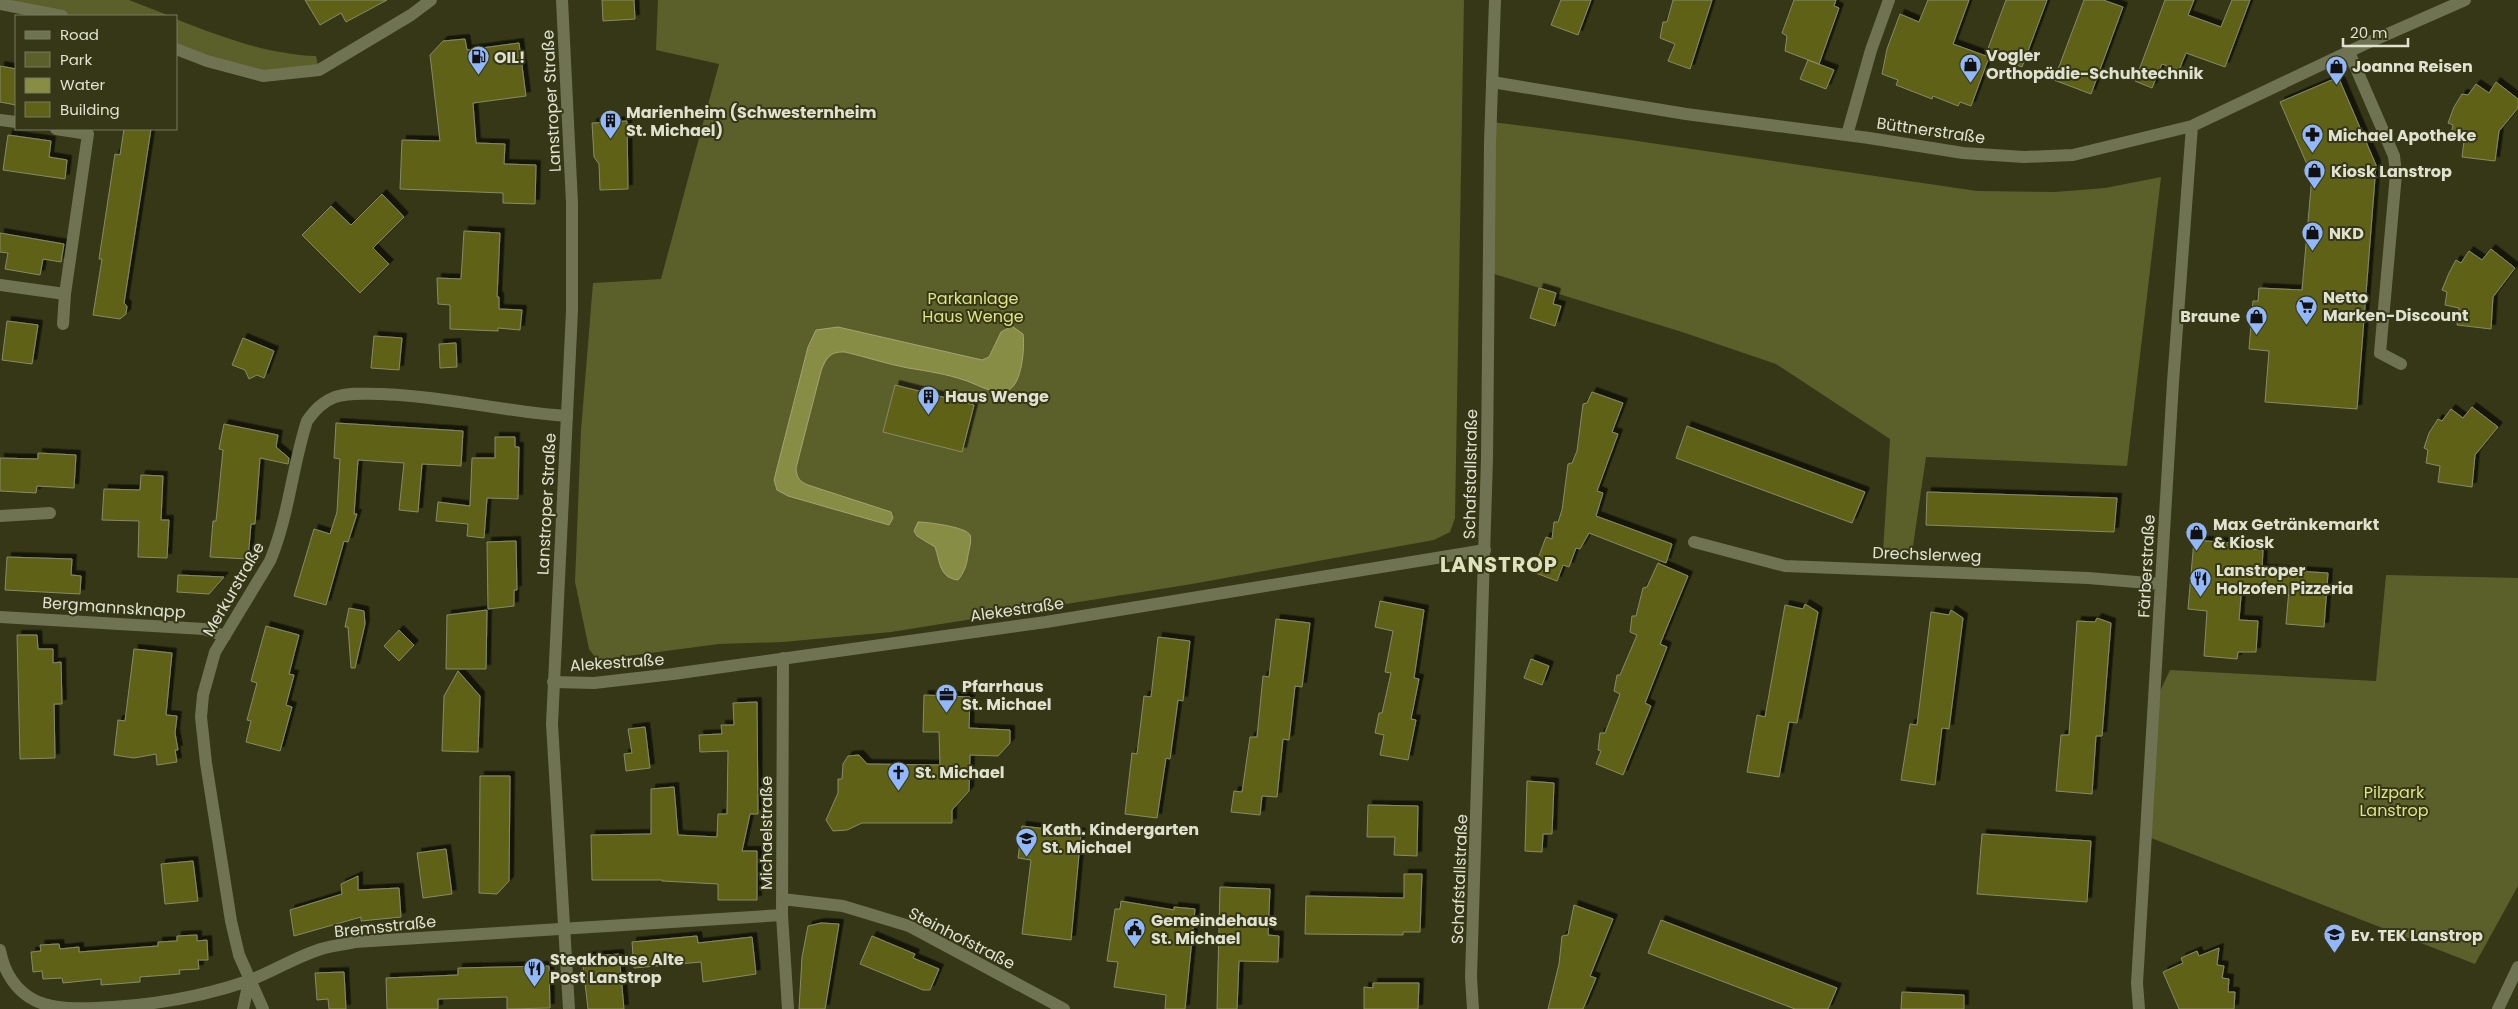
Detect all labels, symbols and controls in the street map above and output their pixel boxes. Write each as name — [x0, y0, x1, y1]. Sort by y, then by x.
legend — [15, 15, 178, 130]
scale bar — [2343, 15, 2408, 47]
text: 20 m — [2350, 22, 2388, 43]
text: Road — [60, 24, 99, 45]
street label: Lanstroper Straße — [536, 29, 567, 173]
place label: Vogler Orthopädie-Schuhtechnik — [1986, 44, 2204, 85]
fuel station icon: OIL! — [466, 45, 490, 76]
place label: OIL! — [494, 46, 525, 69]
text: Park — [60, 49, 92, 70]
shop icon: Vogler Orthopädie-Schuhtechnik — [1958, 52, 1982, 83]
shop icon: Joanna Reisen — [2324, 54, 2348, 85]
place label: Joanna Reisen — [2352, 55, 2473, 78]
text: Water — [60, 74, 106, 95]
text: Building — [60, 99, 120, 120]
place label: Marienheim (Schwesternheim St. Michael) — [626, 101, 876, 142]
building icon: Marienheim (Schwesternheim St. Michael) — [598, 109, 622, 140]
street label: Büttnerstraße — [1875, 111, 1987, 150]
pharmacy icon: Michael Apotheke — [2300, 123, 2324, 154]
place label: Michael Apotheke — [2328, 124, 2477, 147]
shop icon: Kiosk Lanstrop — [2303, 159, 2327, 190]
place label: Kiosk Lanstrop — [2331, 160, 2452, 183]
shop icon: NKD — [2301, 221, 2325, 252]
place label: NKD — [2329, 222, 2364, 245]
place label: Netto Marken-Discount — [2323, 286, 2468, 327]
park label: Parkanlage Haus Wenge — [922, 287, 1024, 328]
supermarket icon: Netto Marken-Discount — [2295, 294, 2319, 325]
shop icon: Braune — [2244, 304, 2268, 335]
place label: Braune — [2180, 305, 2240, 328]
building icon: Haus Wenge — [917, 384, 941, 415]
place label: Haus Wenge — [945, 385, 1049, 408]
street label: Schafstallstraße — [1458, 409, 1483, 539]
street label: Lanstroper Straße — [531, 432, 562, 576]
place label: Max Getränkemarkt & Kiosk — [2213, 513, 2379, 554]
street label: Färberstraße — [2132, 514, 2161, 618]
shop icon: Max Getränkemarkt & Kiosk — [2185, 521, 2209, 552]
street label: Merkurstraße — [197, 538, 270, 641]
street label: Drechslerweg — [1872, 541, 1982, 568]
district label: LANSTROP — [1440, 550, 1558, 579]
place label: Lanstroper Holzofen Pizzeria — [2216, 559, 2353, 600]
restaurant icon: Lanstroper Holzofen Pizzeria — [2188, 567, 2212, 598]
street label: Bergmannsknapp — [42, 591, 187, 624]
street label: Alekestraße — [969, 592, 1066, 627]
street label: Alekestraße — [569, 648, 665, 677]
place label: Pfarrhaus St. Michael — [962, 675, 1052, 716]
office icon: Pfarrhaus St. Michael — [934, 683, 958, 714]
church icon: St. Michael — [887, 760, 911, 791]
place label: St. Michael — [915, 761, 1005, 784]
street label: Michaelstraße — [755, 776, 778, 890]
park label: Pilzpark Lanstrop — [2359, 781, 2429, 822]
street label: Schafstallstraße — [1446, 814, 1473, 944]
place label: Kath. Kindergarten St. Michael — [1042, 818, 1199, 859]
school or university icon: Kath. Kindergarten St. Michael — [1014, 826, 1038, 857]
street label: Steinhofstraße — [904, 902, 1019, 975]
place label: Gemeindehaus St. Michael — [1151, 909, 1278, 950]
street label: Bremsstraße — [333, 910, 437, 943]
public building icon: Gemeindehaus St. Michael — [1123, 917, 1147, 948]
school or university icon: Ev. TEK Lanstrop — [2323, 923, 2347, 954]
place label: Ev. TEK Lanstrop — [2351, 924, 2483, 947]
place label: Steakhouse Alte Post Lanstrop — [550, 948, 684, 989]
restaurant icon: Steakhouse Alte Post Lanstrop — [522, 956, 546, 987]

